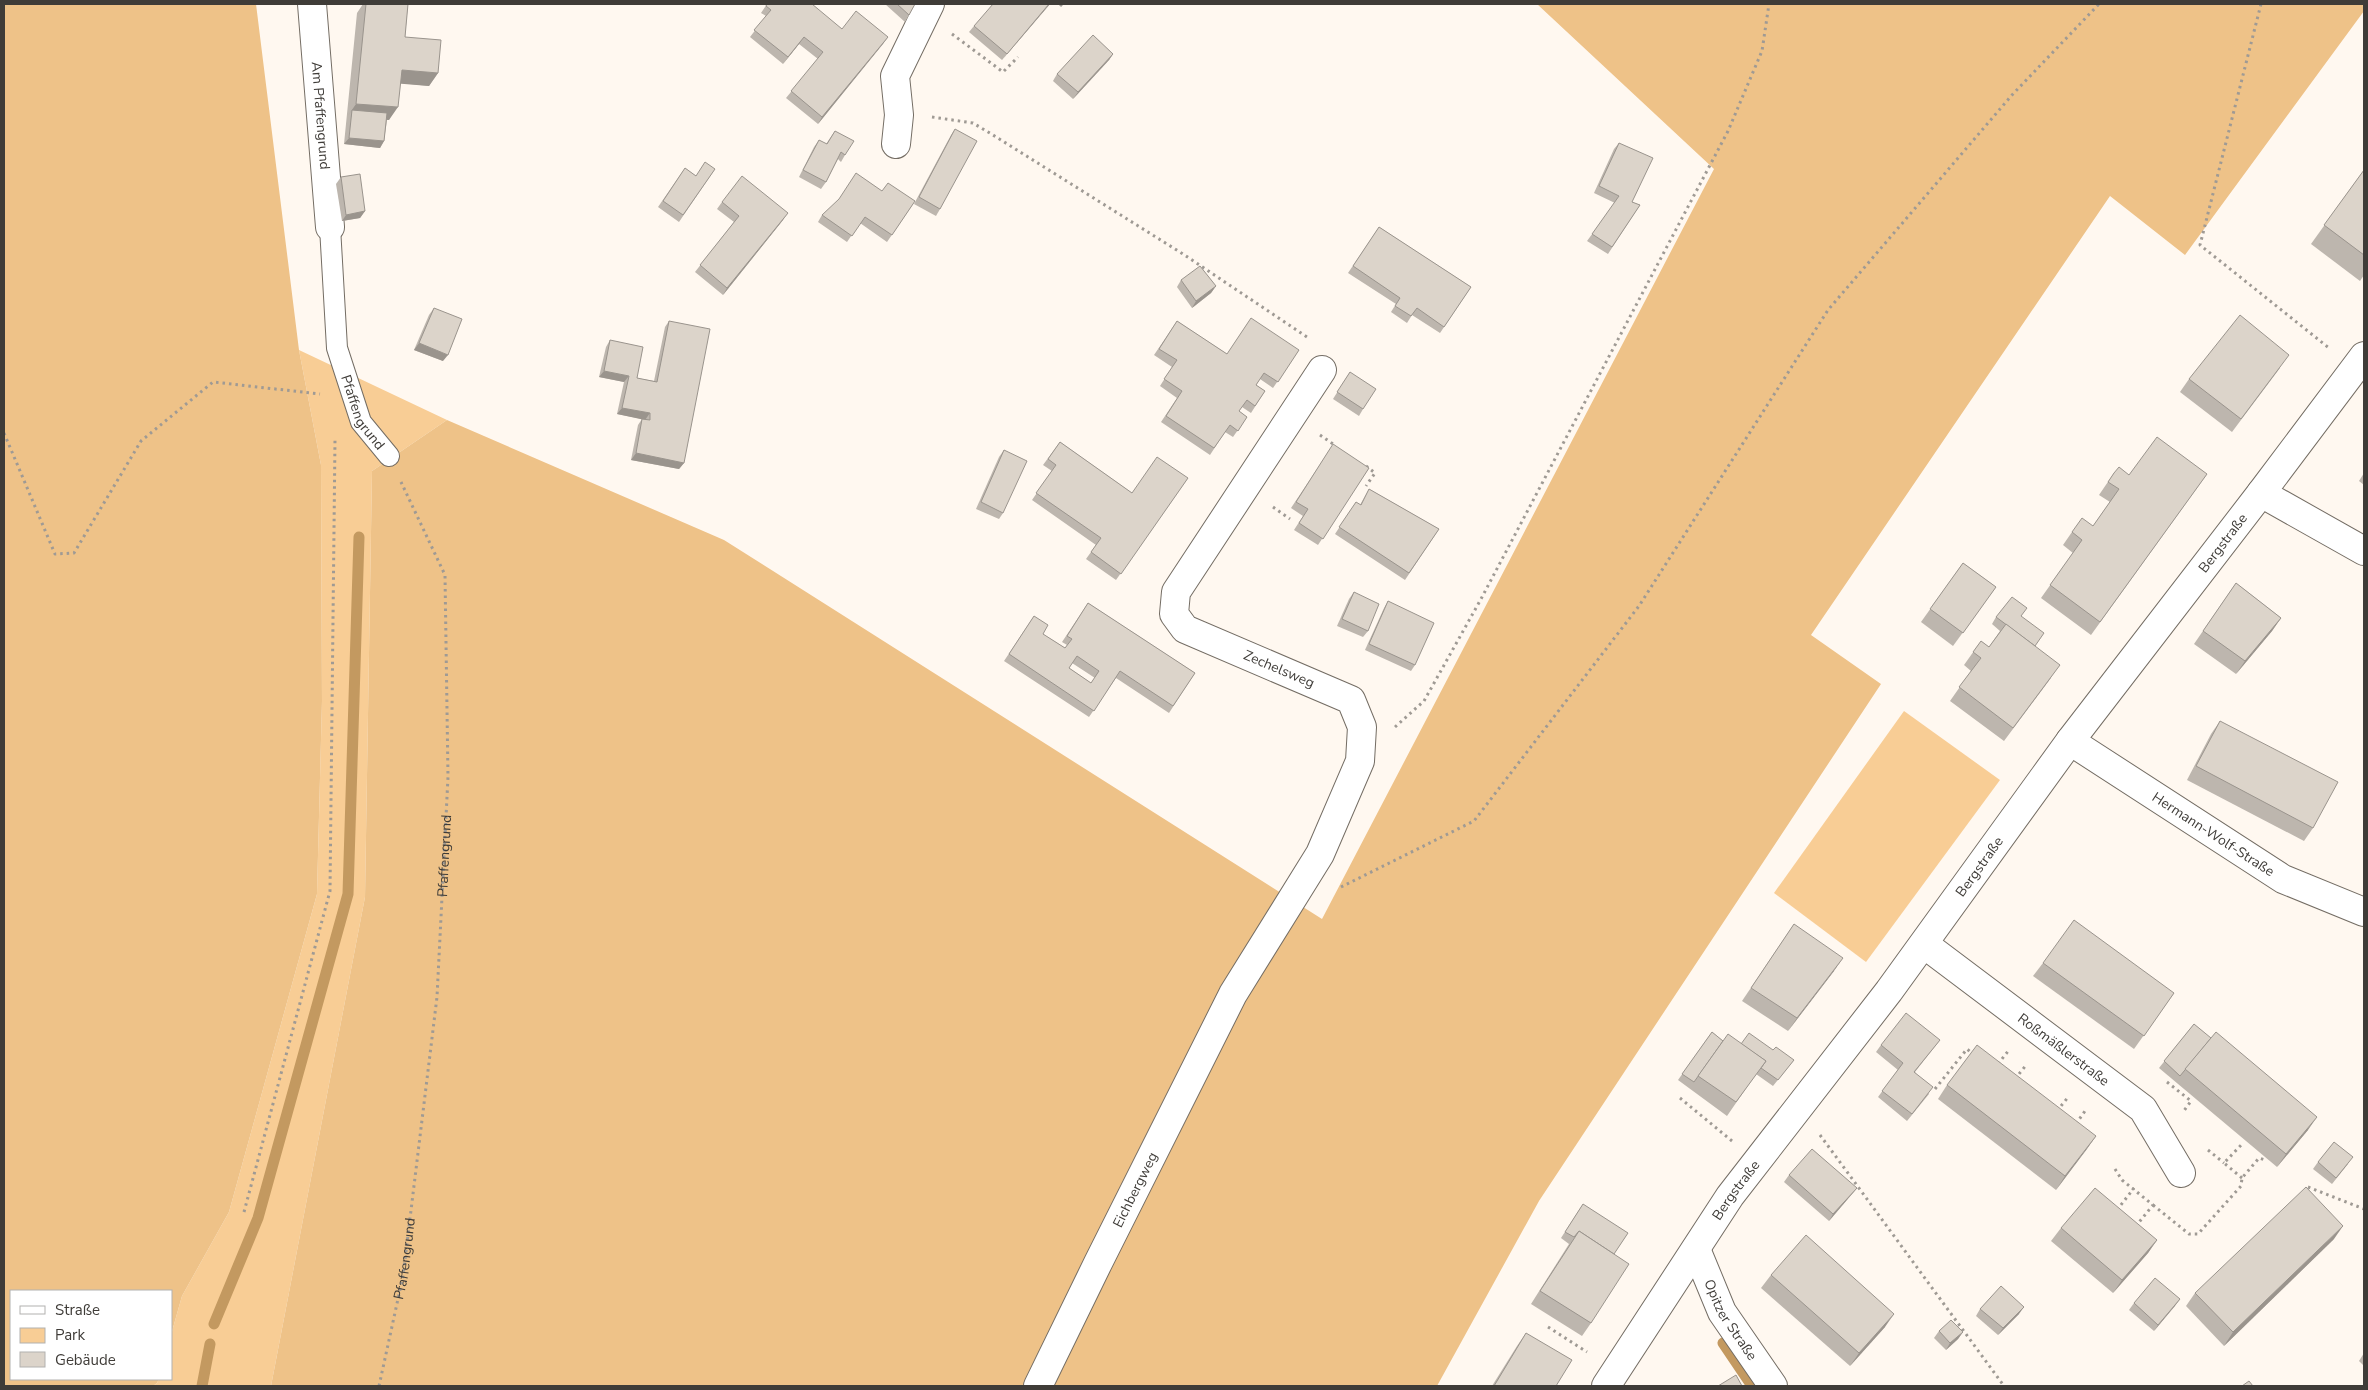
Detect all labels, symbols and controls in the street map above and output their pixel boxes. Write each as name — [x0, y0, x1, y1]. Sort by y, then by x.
street label: Am Pfaffengrund — [307, 61, 335, 170]
street label: Pfaffengrund — [337, 372, 389, 454]
street label: Bergstraße — [2194, 509, 2251, 576]
street label: Zechelsweg — [1241, 646, 1317, 692]
street label: Hermann-Wolf-Straße — [2149, 787, 2278, 881]
street label: Pfaffengrund — [433, 814, 456, 897]
street label: Bergstraße — [1951, 833, 2007, 900]
street label: Roßmäßlerstraße — [2014, 1009, 2113, 1090]
street label: Eichbergweg — [1108, 1149, 1162, 1230]
street label: Bergstraße — [1707, 1156, 1764, 1224]
street label: Pfaffengrund — [389, 1217, 420, 1301]
street label: Opitzer Straße — [1700, 1276, 1762, 1364]
legend — [10, 1290, 172, 1380]
text: Straße — [55, 1300, 100, 1320]
text: Park — [55, 1325, 85, 1345]
text: Gebäude — [55, 1350, 116, 1370]

